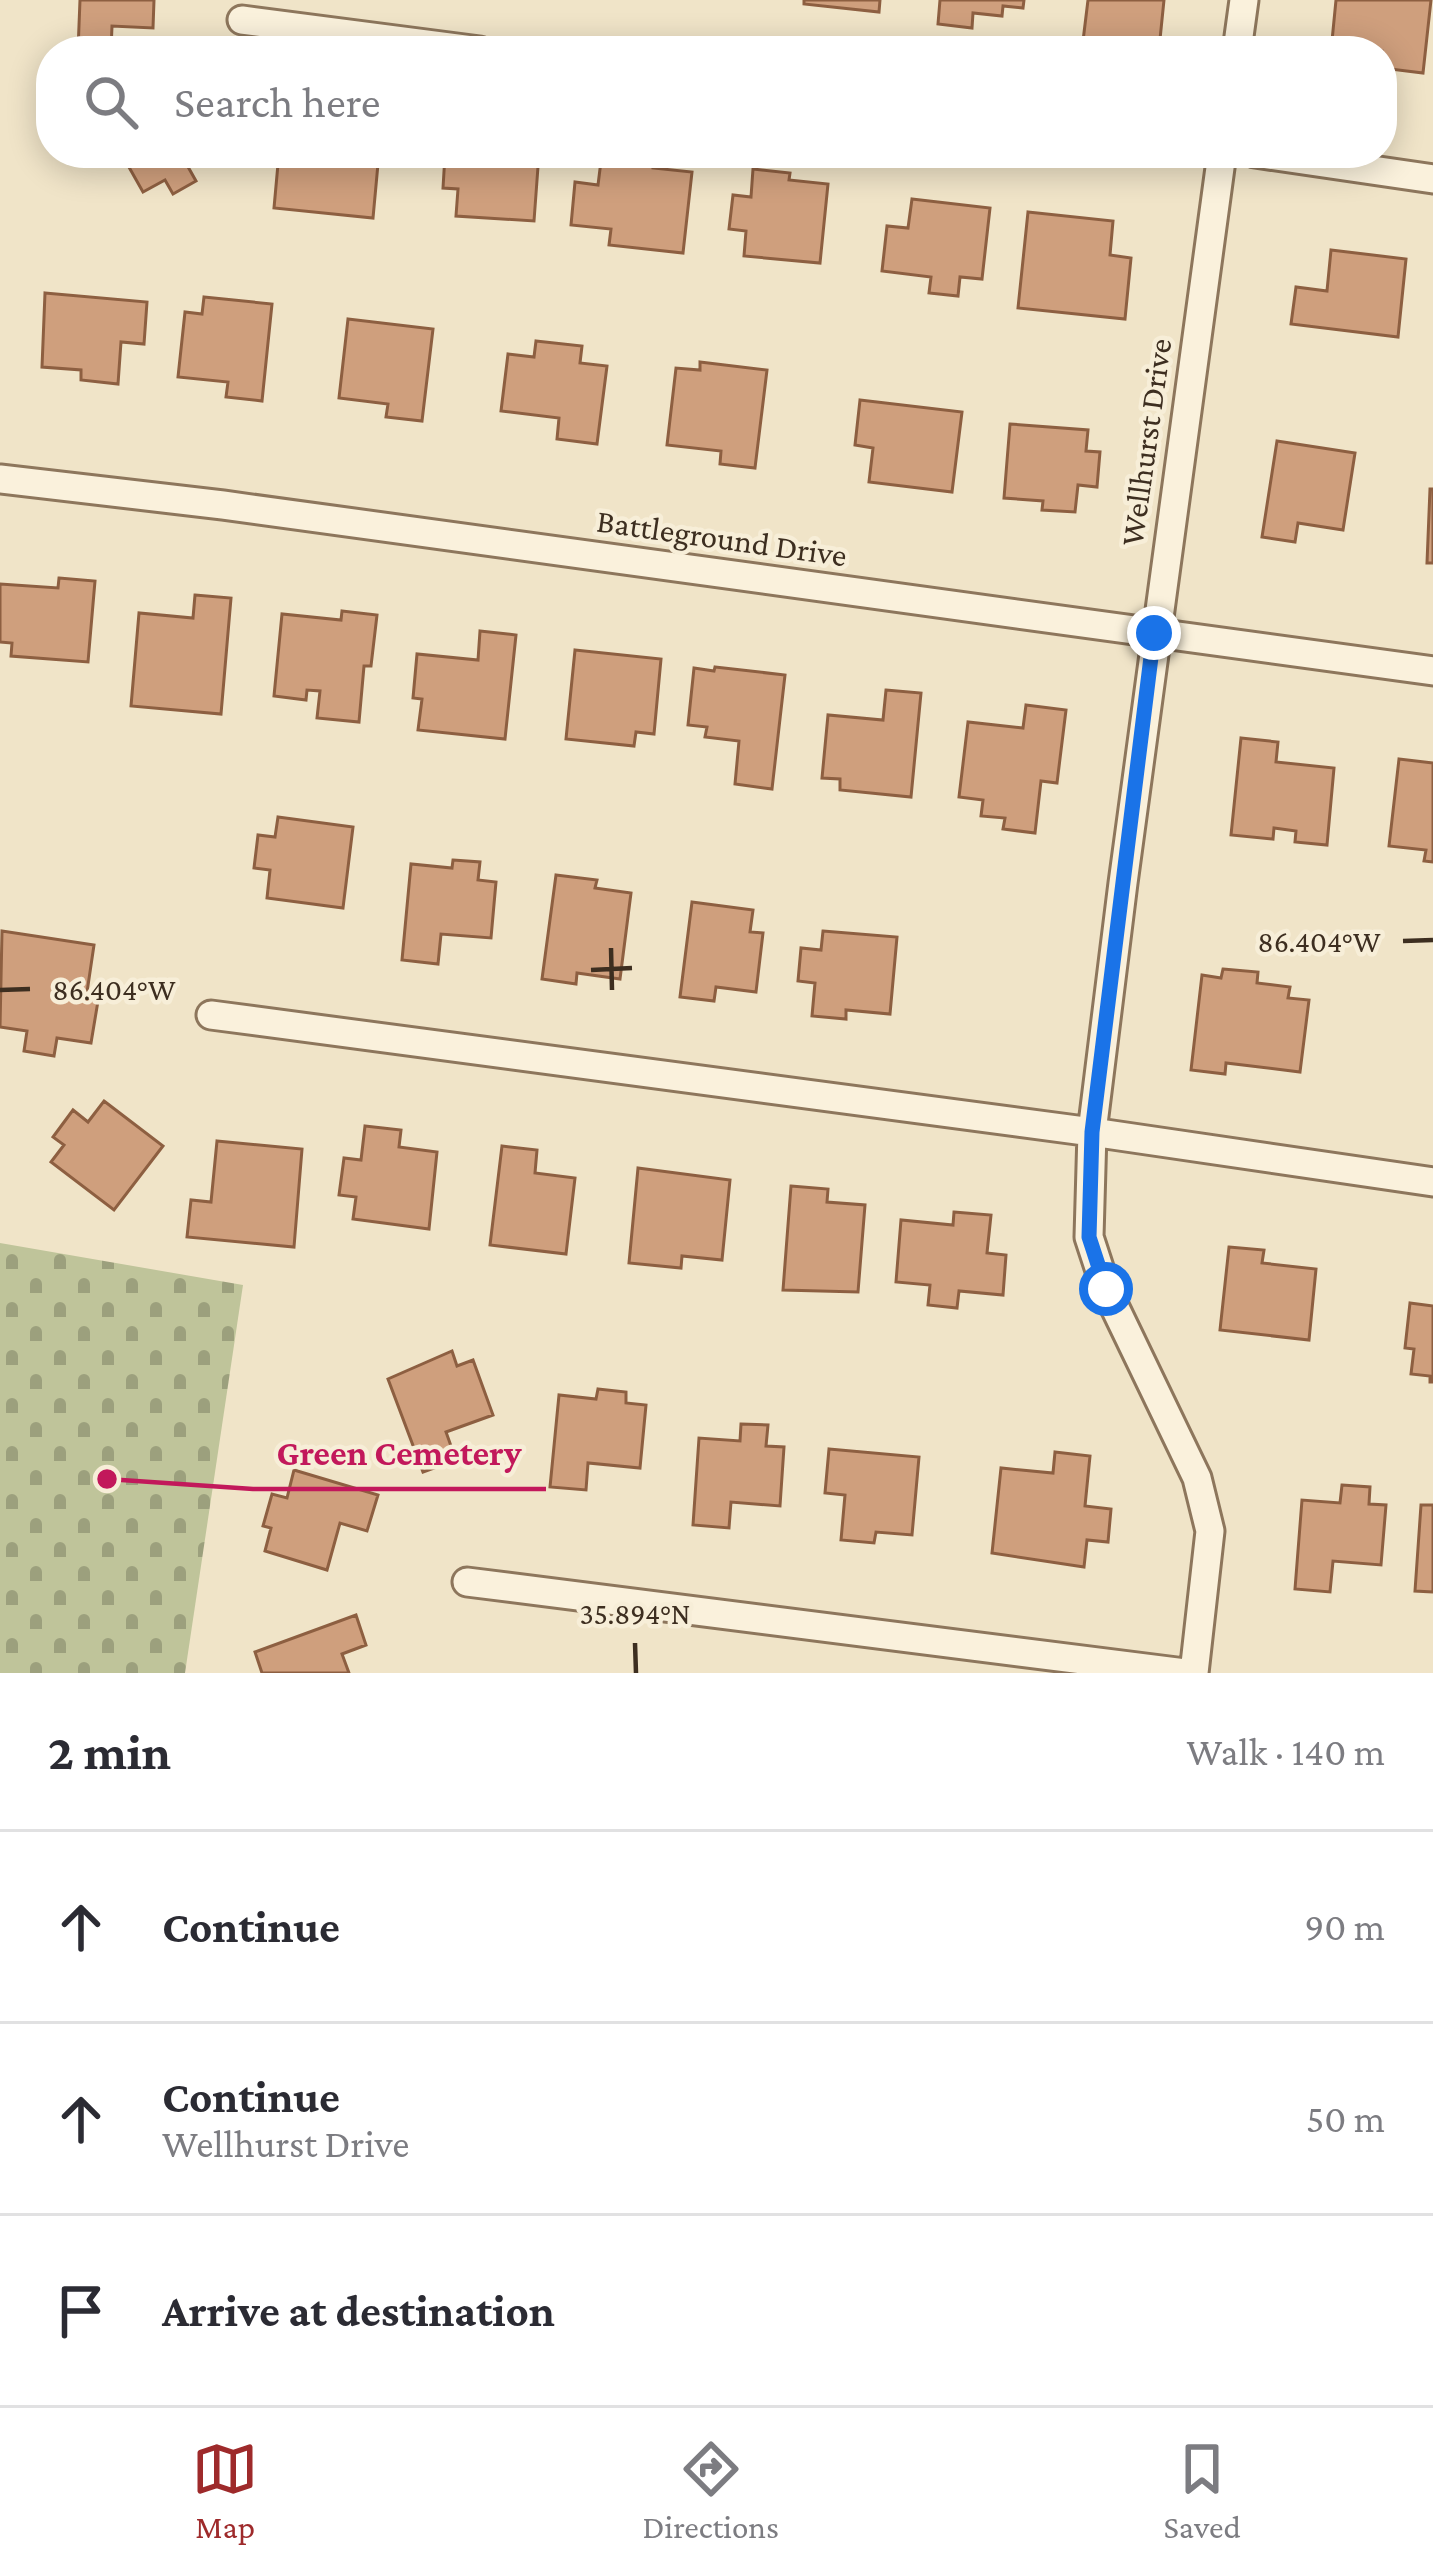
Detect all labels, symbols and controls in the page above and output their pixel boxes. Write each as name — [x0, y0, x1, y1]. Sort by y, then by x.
search box — [36, 36, 1397, 168]
icon: search — [78, 69, 144, 135]
text: Search here — [174, 77, 381, 127]
street label: Wellhurst Drive — [1113, 336, 1178, 548]
street label: Battleground Drive — [594, 502, 849, 573]
route end — [1127, 606, 1181, 660]
text: 86.404°W — [1258, 925, 1381, 958]
text: 86.404°W — [53, 973, 176, 1006]
route start — [1079, 1262, 1133, 1316]
callout: Green Cemetery — [253, 1417, 546, 1489]
text: Green Cemetery — [277, 1433, 522, 1473]
text: 35.894°N — [580, 1597, 690, 1630]
text: 2 min — [48, 1723, 171, 1780]
text: Walk · 140 m — [1186, 1730, 1385, 1773]
icon: ahead — [48, 1894, 114, 1960]
text: Continue — [162, 1902, 340, 1952]
text: 90 m — [1304, 1905, 1385, 1948]
text: Continue — [162, 2072, 340, 2122]
icon: ahead — [48, 2086, 114, 2152]
text: 50 m — [1306, 2097, 1385, 2140]
text: Wellhurst Drive — [162, 2122, 409, 2165]
icon: arrive — [48, 2278, 114, 2344]
text: Arrive at destination — [162, 2286, 555, 2336]
tab: Map — [192, 2436, 258, 2545]
tab: Directions — [643, 2436, 779, 2545]
tab: Saved — [1163, 2436, 1241, 2545]

